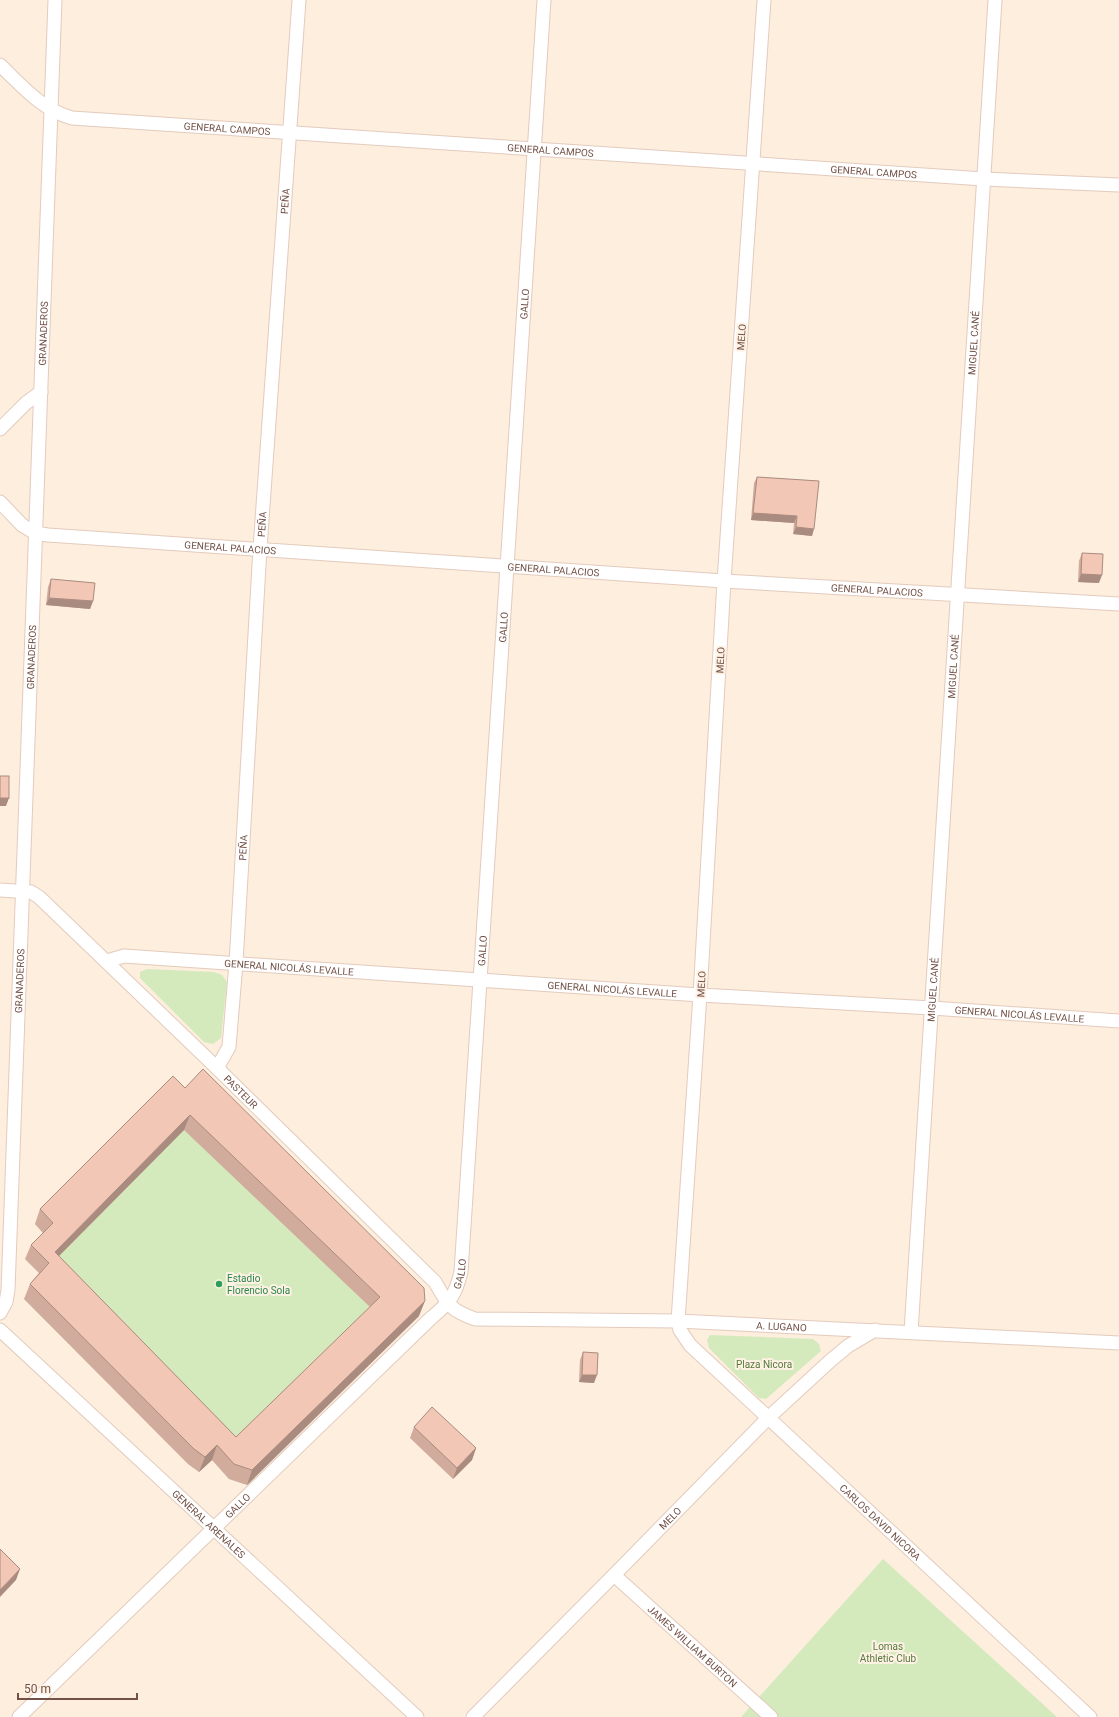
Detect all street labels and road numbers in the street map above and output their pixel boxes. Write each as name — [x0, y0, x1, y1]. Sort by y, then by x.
street label: GENERAL CAMPOS — [183, 120, 271, 137]
street label: GENERAL CAMPOS — [507, 142, 594, 159]
street label: GENERAL CAMPOS — [830, 164, 917, 181]
street label: PEÑA — [279, 187, 292, 214]
street label: GALLO — [518, 288, 531, 320]
street label: GRANADEROS — [37, 301, 50, 366]
street label: MIGUEL CANÉ — [966, 310, 981, 375]
street label: MELO — [735, 323, 748, 351]
street label: PEÑA — [256, 511, 269, 538]
street label: GENERAL PALACIOS — [184, 539, 277, 557]
street label: GENERAL PALACIOS — [507, 561, 600, 579]
street label: GENERAL PALACIOS — [831, 582, 923, 599]
street label: GALLO — [497, 612, 510, 643]
street label: GRANADEROS — [25, 625, 38, 690]
street label: MIGUEL CANÉ — [946, 634, 961, 699]
street label: MELO — [714, 646, 727, 673]
street label: PEÑA — [237, 834, 249, 861]
street label: GALLO — [476, 935, 489, 966]
street label: GRANADEROS — [13, 948, 26, 1013]
street label: MIGUEL CANÉ — [926, 957, 941, 1022]
street label: GENERAL NICOLÁS LEVALLE — [224, 958, 354, 978]
street label: MELO — [695, 970, 708, 997]
street label: GENERAL NICOLÁS LEVALLE — [547, 980, 678, 999]
street label: GENERAL NICOLÁS LEVALLE — [954, 1005, 1085, 1025]
street label: PASTEUR — [222, 1073, 260, 1111]
street label: GALLO — [451, 1258, 468, 1291]
street label: A. LUGANO — [756, 1320, 807, 1333]
street label: CARLOS DAVID NICORA — [837, 1482, 923, 1563]
street label: GENERAL ARENALES — [170, 1488, 247, 1561]
street label: GALLO — [223, 1491, 253, 1521]
street label: MELO — [657, 1505, 684, 1532]
street label: JAMES WILLIAM BURTON — [646, 1603, 739, 1690]

